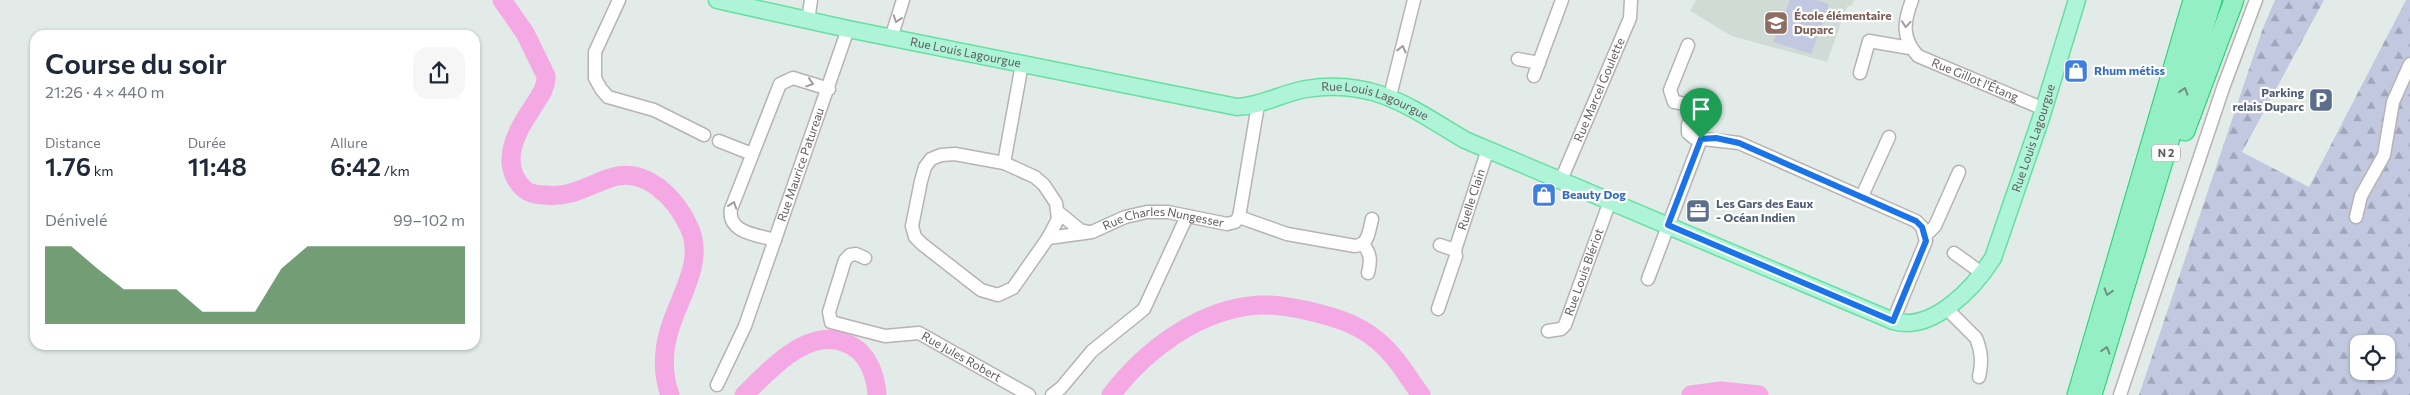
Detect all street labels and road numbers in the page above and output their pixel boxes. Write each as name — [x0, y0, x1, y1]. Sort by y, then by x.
street label: Rue Louis Lagourgue — [909, 34, 1022, 70]
street label: Rue Marcel Goulette — [1570, 35, 1627, 143]
street label: Rue Gillot l'Étang — [1930, 55, 2021, 104]
street label: Rue Louis Lagourgue — [1321, 79, 1432, 123]
street label: Rue Louis Lagourgue — [2008, 82, 2057, 194]
street label: Rue Maurice Patureau — [774, 106, 826, 223]
road number: N 2 — [2152, 144, 2180, 162]
street label: Ruelle Clain — [1454, 167, 1487, 232]
street label: Rue Charles Nungesser — [1100, 204, 1226, 232]
street label: Rue Louis Blériot — [1561, 226, 1606, 317]
street label: Rue Jules Robert — [920, 328, 1004, 384]

